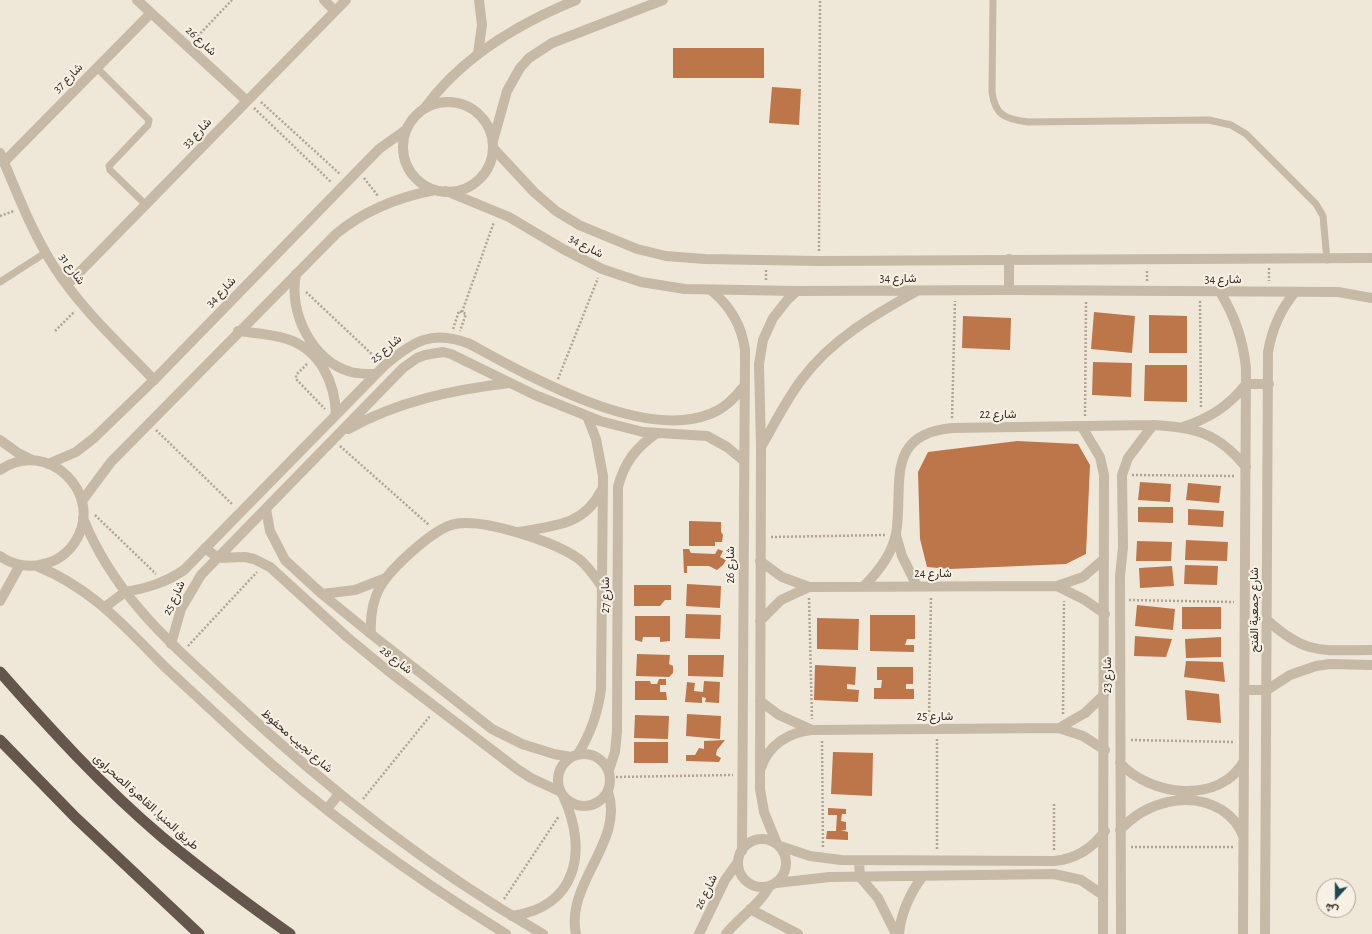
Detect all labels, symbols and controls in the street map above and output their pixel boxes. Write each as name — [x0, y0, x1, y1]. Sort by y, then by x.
street label: شارع 26 — [182, 23, 220, 59]
street label: شارع 37 — [50, 60, 86, 96]
street label: شارع 33 — [179, 115, 215, 151]
street label: شارع 34 — [566, 231, 606, 261]
street label: شارع 31 — [56, 251, 88, 287]
street label: شارع 34 — [880, 271, 916, 285]
street label: شارع 34 — [1205, 272, 1241, 286]
street label: شارع 34 — [203, 274, 239, 310]
street label: شارع 25 — [367, 332, 405, 366]
street label: شارع 22 — [979, 407, 1017, 421]
street label: شارع 26 — [723, 546, 737, 584]
street label: شارع 24 — [914, 566, 952, 580]
street label: شارع جمعية الفتح — [1247, 567, 1261, 653]
street label: شارع 27 — [598, 577, 612, 613]
street label: شارع 25 — [160, 578, 188, 618]
street label: شارع 28 — [377, 643, 415, 677]
street label: شارع 23 — [1100, 657, 1114, 693]
street label: شارع نجيب محفوظ — [258, 706, 336, 776]
street label: شارع 25 — [917, 709, 953, 723]
street label: طريق المنيا, القاهرة الصحراوى — [90, 751, 202, 853]
street label: شارع 26 — [691, 872, 721, 912]
north arrow — [1316, 878, 1356, 918]
text: ش — [1324, 901, 1340, 916]

